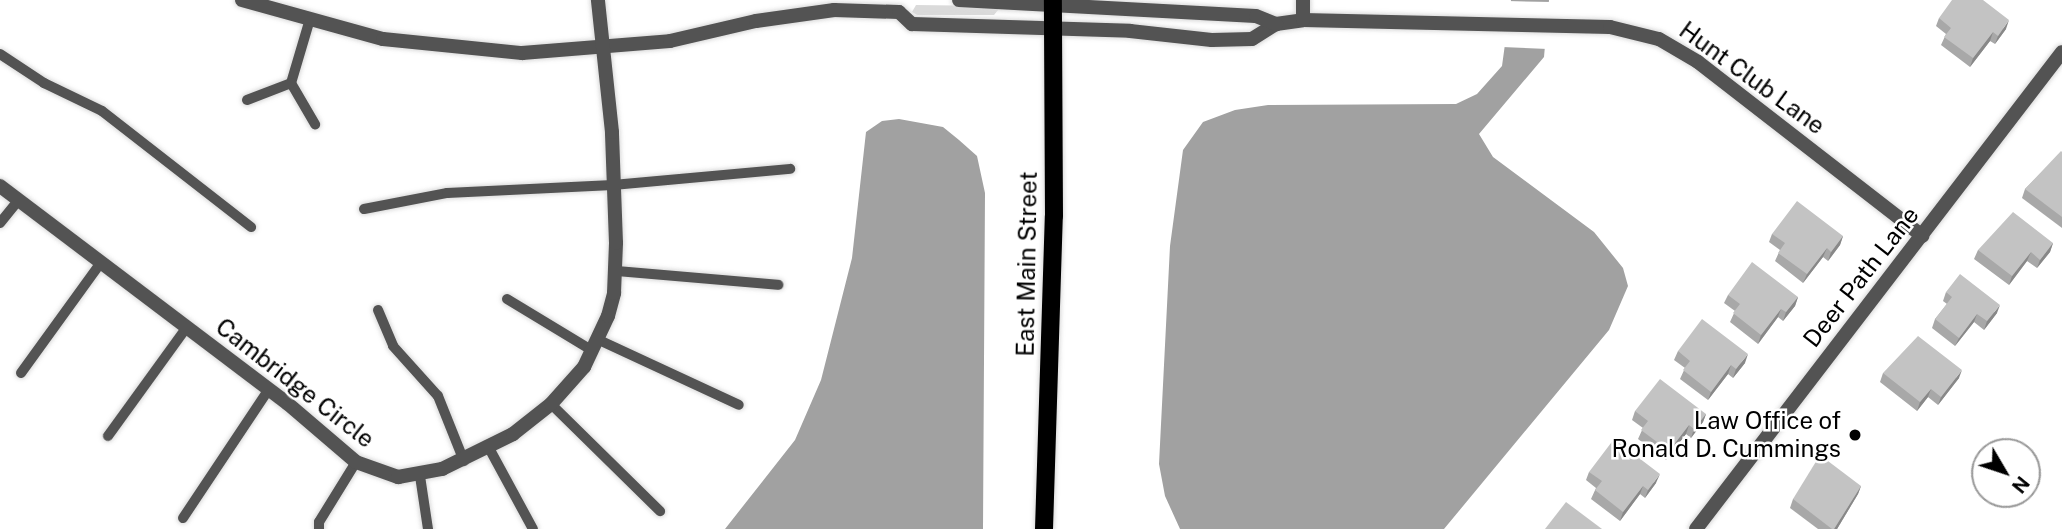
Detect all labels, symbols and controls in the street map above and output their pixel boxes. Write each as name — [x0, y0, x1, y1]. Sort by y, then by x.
street label: Hunt Club Lane — [1674, 16, 1830, 140]
street label: East Main Street — [1011, 171, 1043, 357]
street label: Deer Path Lane — [1797, 201, 1925, 353]
street label: Cambridge Circle — [210, 312, 380, 454]
place label: Law Office of Ronald D. Cummings — [1611, 407, 1841, 463]
marker: Law Office of Ronald D. Cummings — [1847, 427, 1863, 443]
north arrow — [1971, 438, 2041, 508]
text: N — [2008, 472, 2034, 498]

